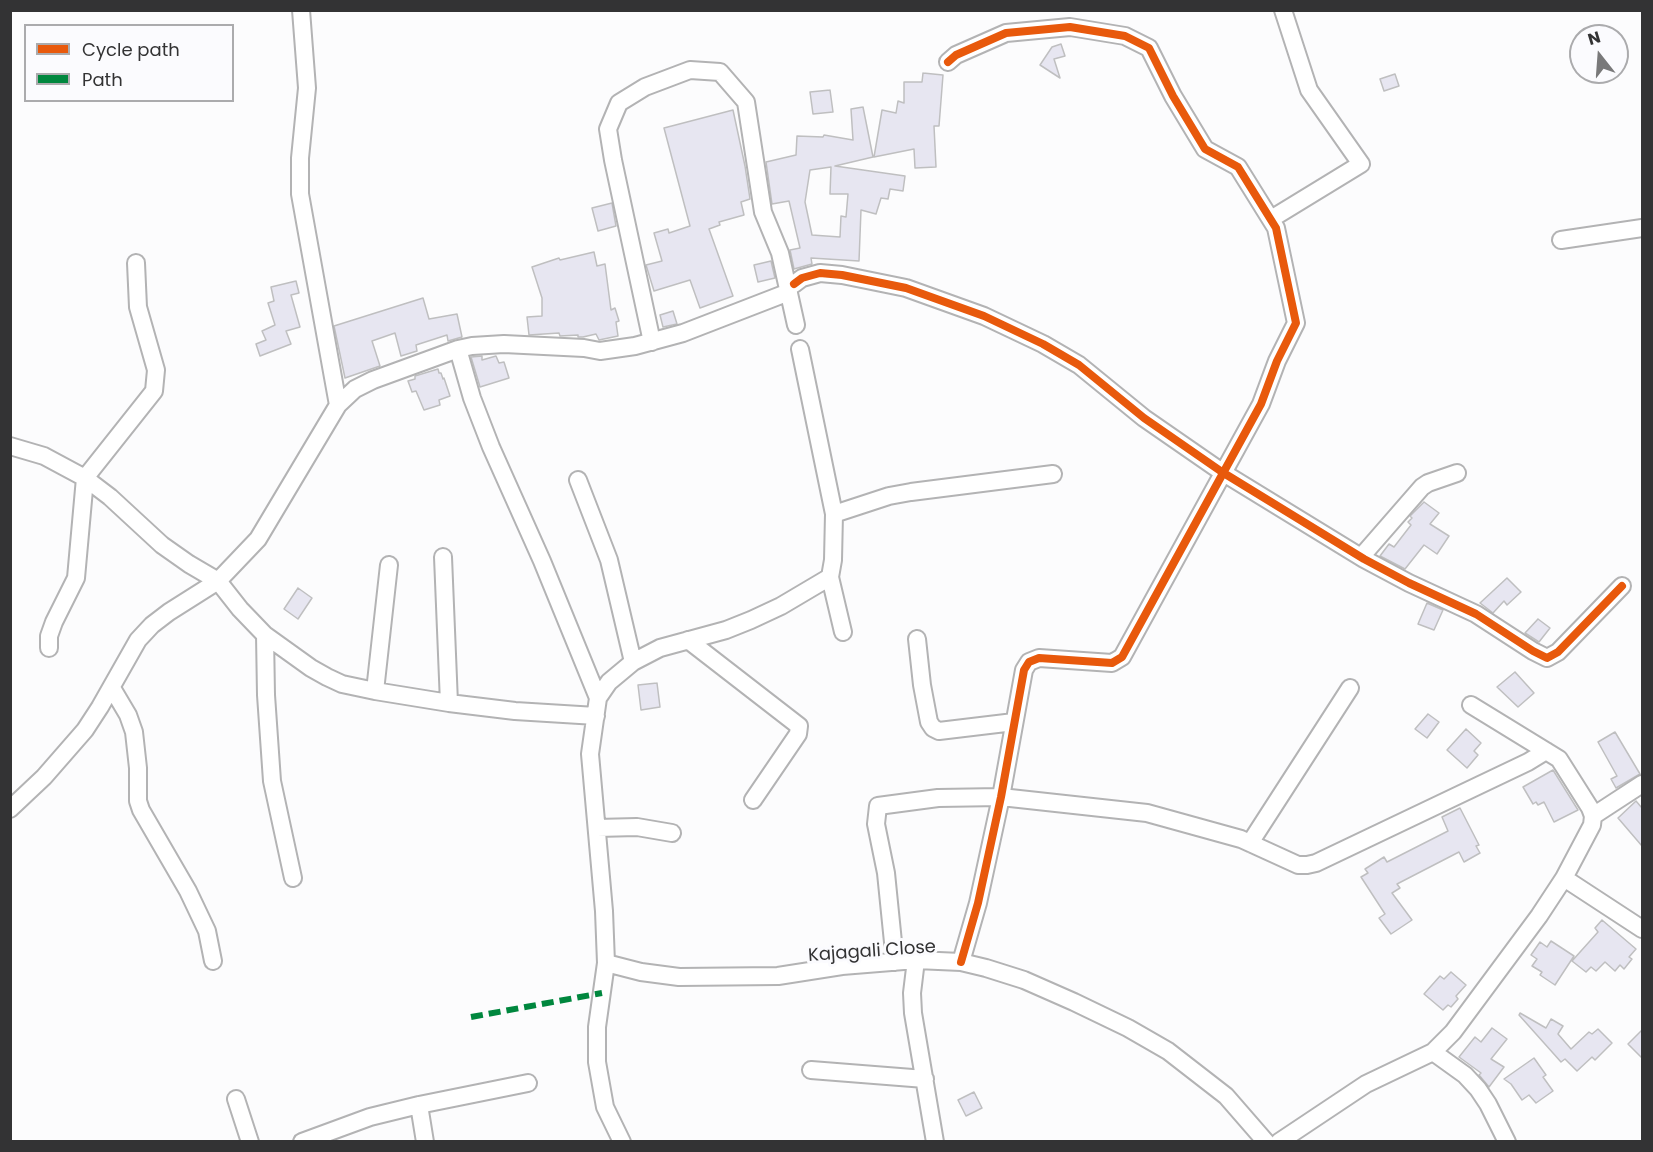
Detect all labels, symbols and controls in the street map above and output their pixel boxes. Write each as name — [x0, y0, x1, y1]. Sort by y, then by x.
legend — [24, 24, 234, 102]
north arrow — [1569, 24, 1629, 84]
text: N — [1585, 25, 1603, 51]
text: Cycle path — [82, 37, 180, 62]
text: Path — [82, 67, 123, 92]
street label: Kajagali Close — [807, 937, 937, 967]

